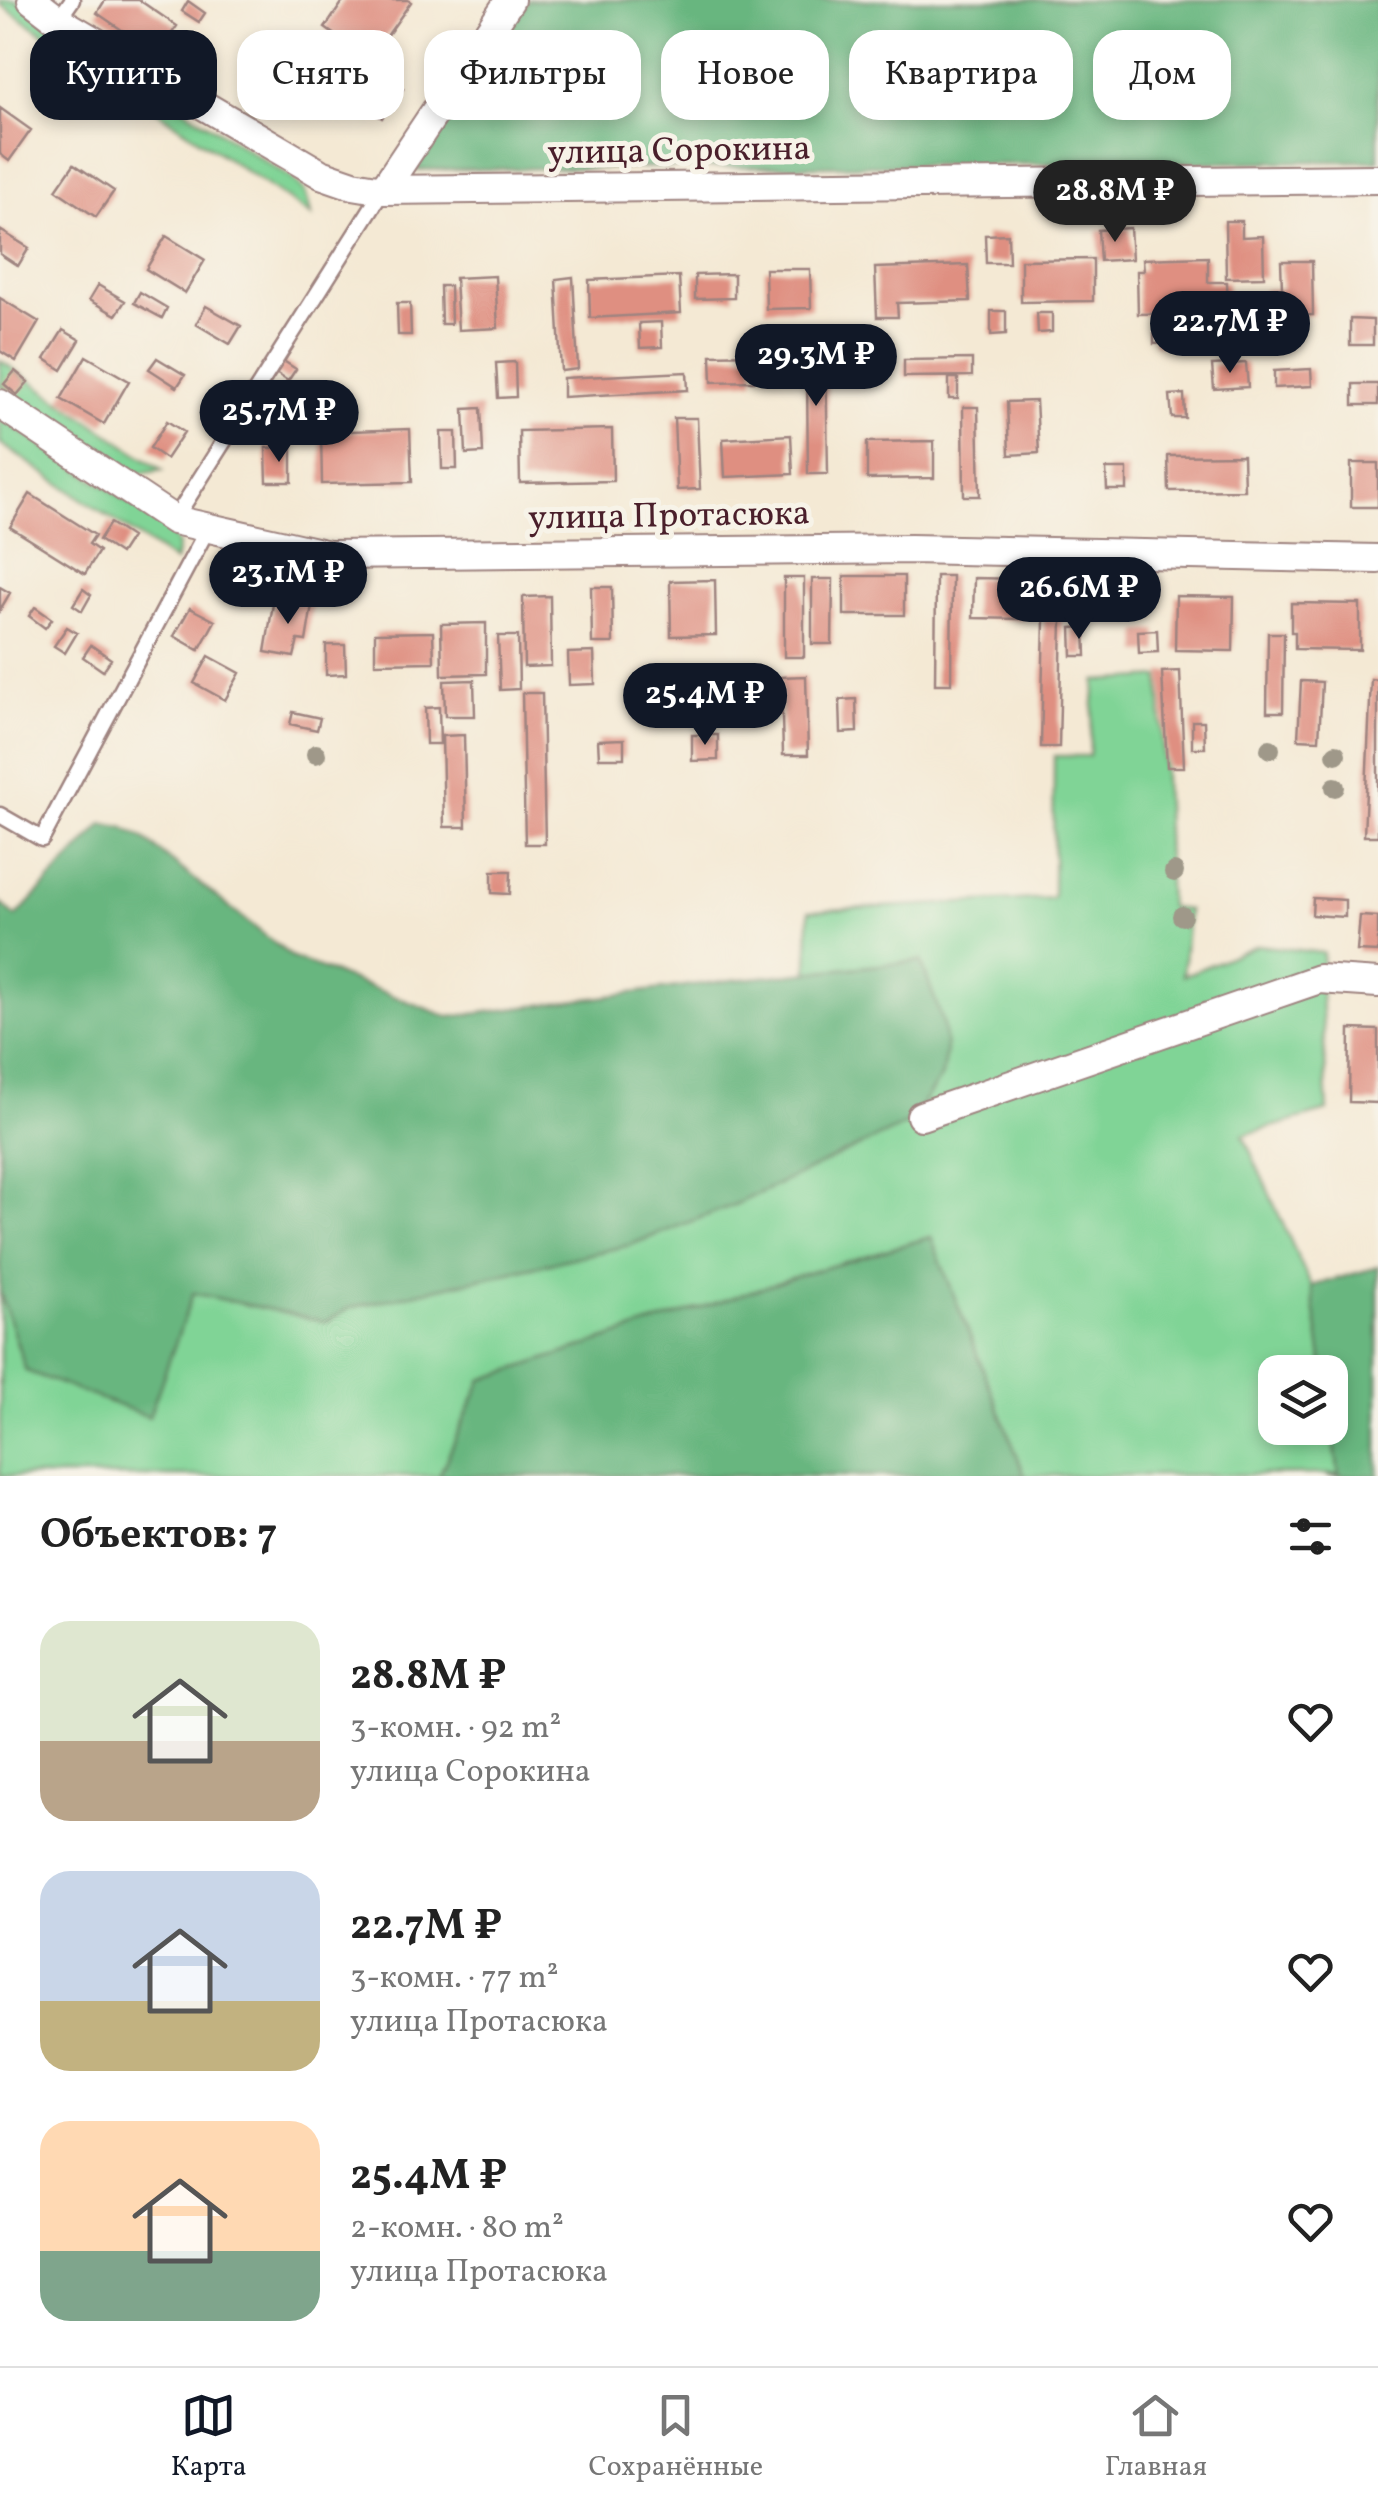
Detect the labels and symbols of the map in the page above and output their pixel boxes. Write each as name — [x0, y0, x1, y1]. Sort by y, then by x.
street label: улица Сорокина — [547, 126, 811, 178]
pin: 28.8M ₽ — [1023, 160, 1207, 245]
pin: 22.7M ₽ — [1138, 291, 1322, 376]
pin: 29.3M ₽ — [724, 324, 908, 409]
pin: 25.7M ₽ — [187, 380, 371, 465]
street label: улица Протасюка — [528, 491, 810, 543]
pin: 23.1M ₽ — [196, 542, 380, 627]
pin: 26.6M ₽ — [987, 557, 1171, 642]
pin: 25.4M ₽ — [613, 663, 797, 748]

